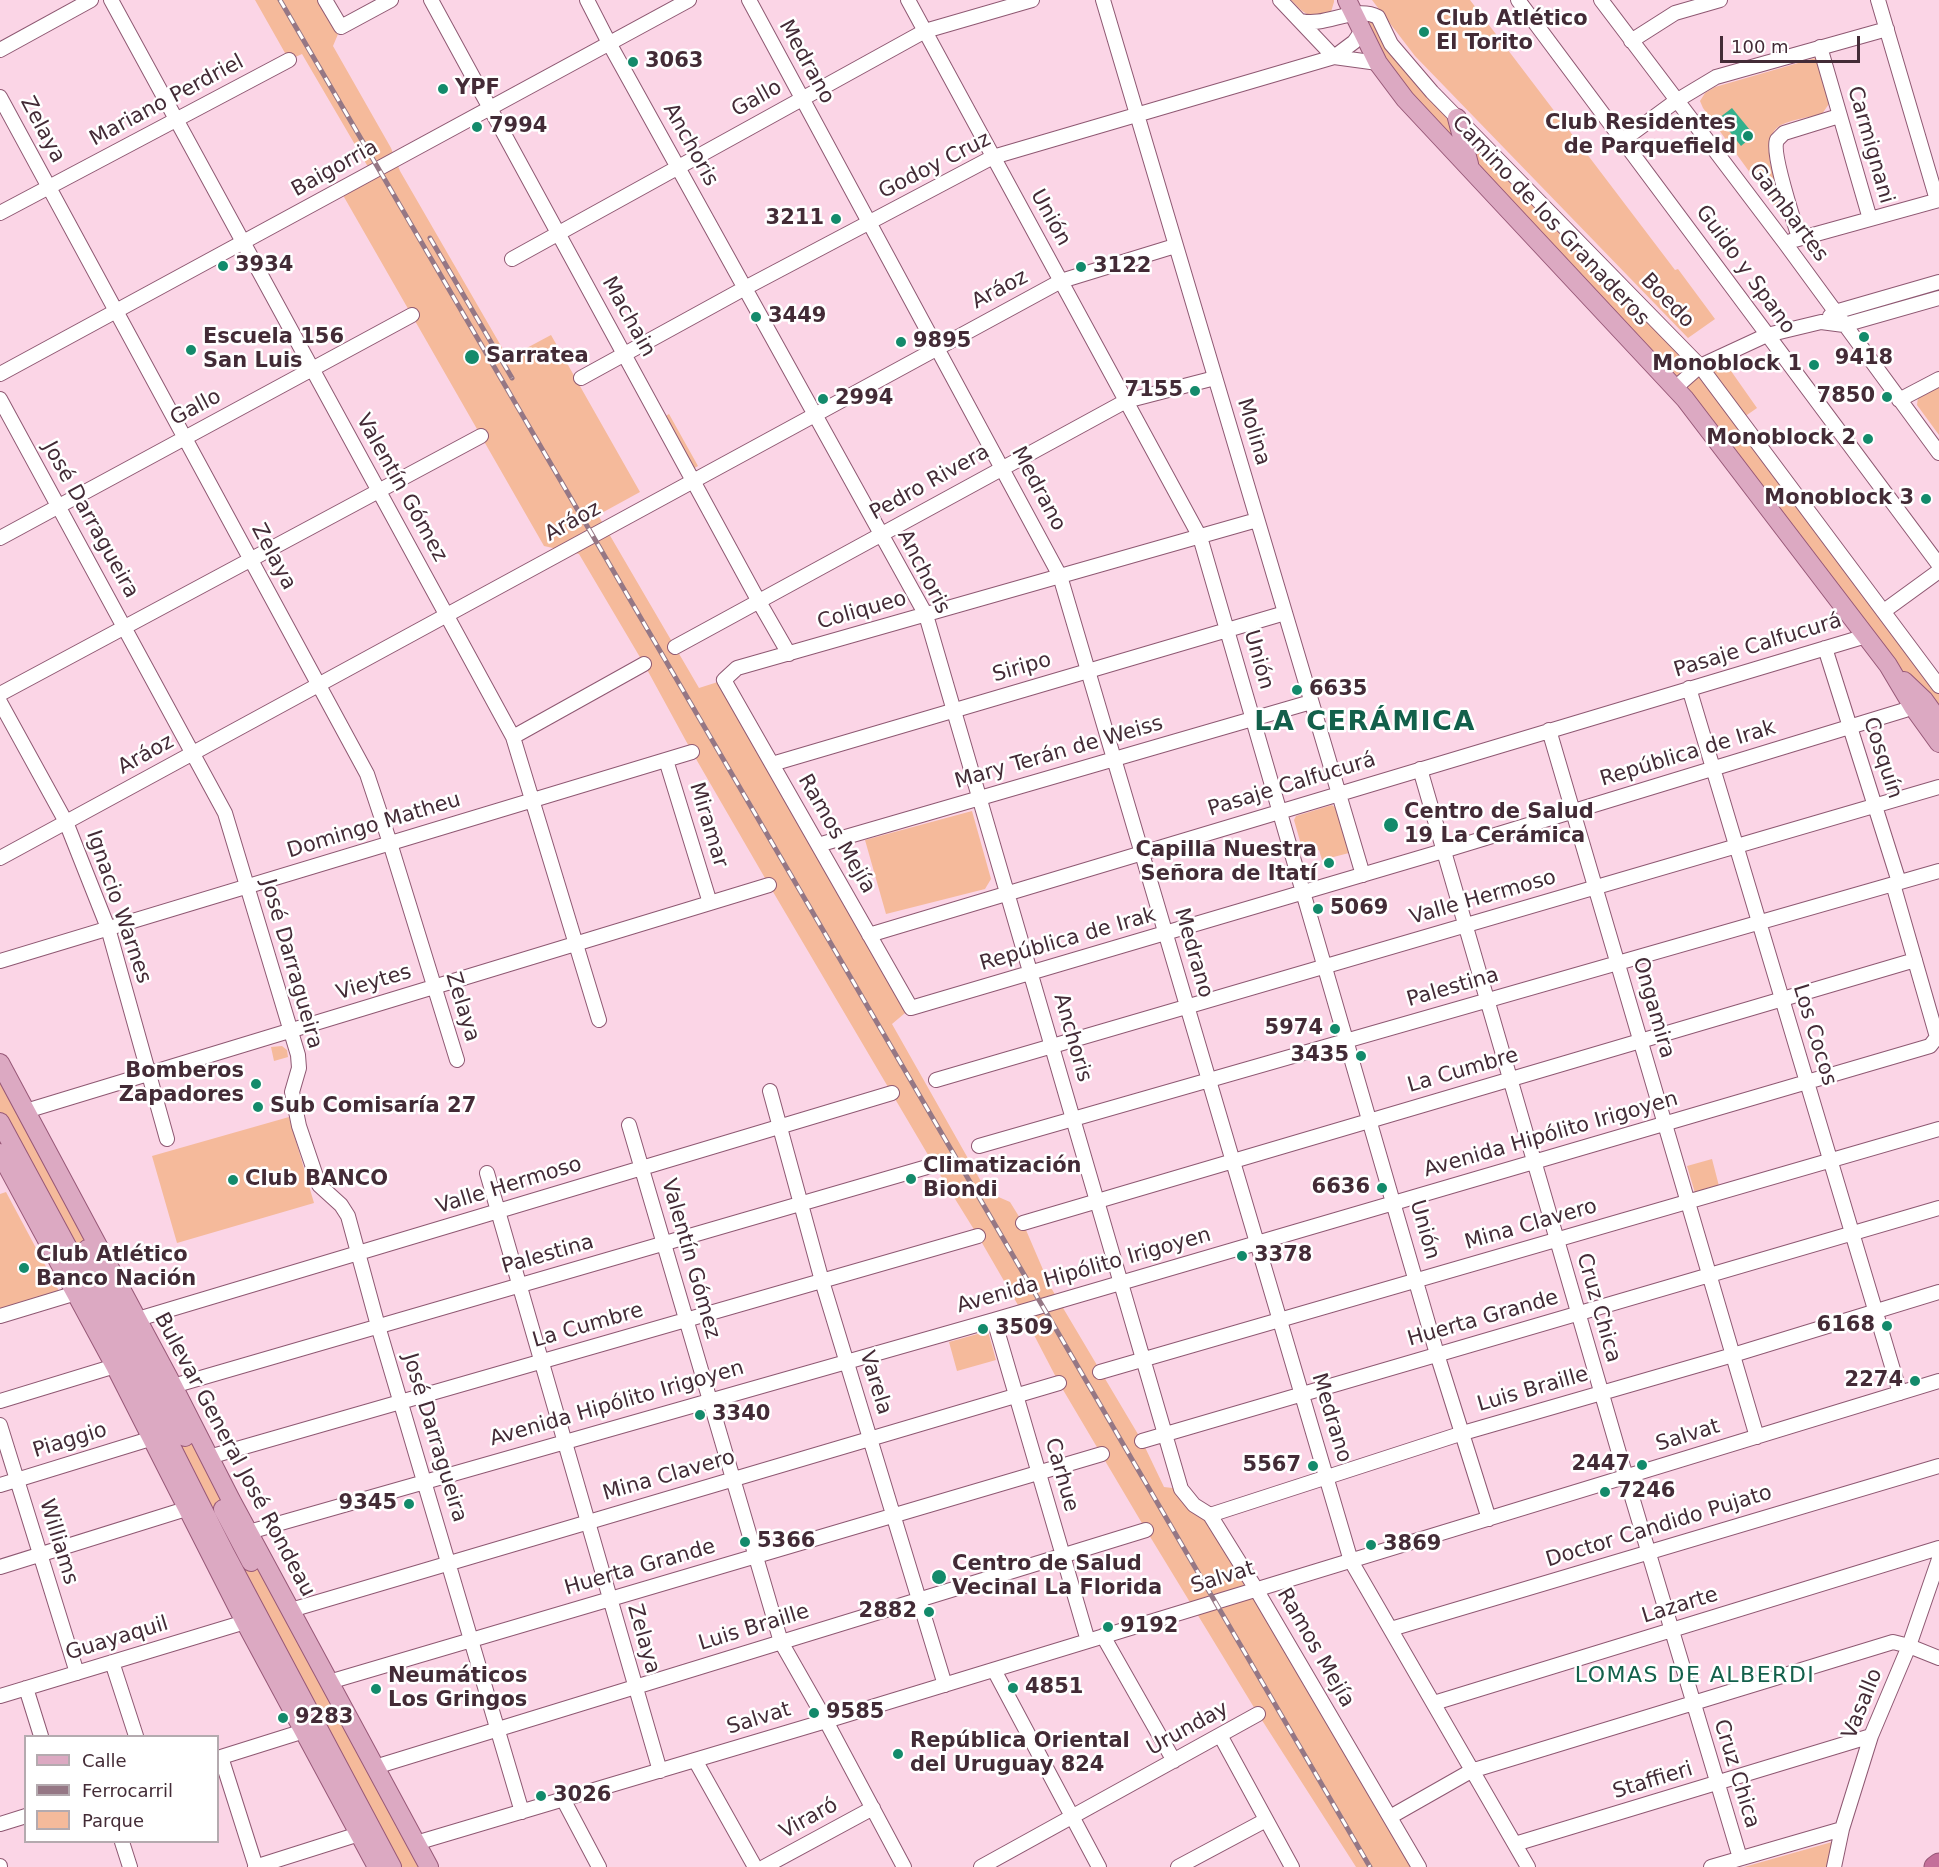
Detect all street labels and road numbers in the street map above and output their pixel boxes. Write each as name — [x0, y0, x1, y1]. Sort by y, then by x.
street label: Medrano — [773, 16, 839, 108]
street label: Mariano Perdriel — [86, 50, 248, 152]
street label: Gallo — [727, 75, 787, 123]
street label: Carmignani — [1841, 83, 1899, 207]
street label: Zelaya — [14, 93, 70, 167]
street label: Anchoris — [657, 99, 723, 191]
street label: Camino de los Granaderos — [1446, 111, 1654, 331]
street label: Godoy Cruz — [875, 127, 995, 205]
street label: Baigorria — [287, 135, 383, 203]
street label: Gambartes — [1743, 159, 1833, 267]
street label: Unión — [1024, 185, 1076, 251]
street label: Guido y Spano — [1690, 201, 1800, 339]
street label: Aráoz — [968, 265, 1032, 315]
street label: Boedo — [1635, 268, 1699, 334]
street label: Machain — [596, 272, 660, 362]
street label: Gallo — [166, 384, 226, 432]
street label: Molina — [1231, 395, 1275, 469]
street label: Valentín Gómez — [350, 410, 452, 566]
street label: José Darragueira — [36, 437, 144, 603]
street label: Pedro Rivera — [866, 440, 994, 526]
street label: Medrano — [1005, 442, 1071, 536]
street label: Aráoz — [541, 496, 605, 548]
street label: Zelaya — [245, 520, 301, 594]
street label: Anchoris — [891, 526, 955, 618]
street label: Coliqueo — [815, 586, 909, 636]
street label: Pasaje Calfucurá — [1671, 608, 1845, 684]
street label: Unión — [1238, 627, 1278, 693]
street label: Siripo — [990, 648, 1054, 688]
street label: Mary Terán de Weiss — [952, 711, 1166, 795]
street label: Cosquín — [1857, 714, 1907, 802]
street label: República de Irak — [1597, 715, 1779, 793]
street label: Aráoz — [114, 729, 178, 781]
street label: Pasaje Calfucurá — [1205, 747, 1379, 823]
street label: Ramos Mejía — [792, 770, 880, 898]
street label: Miramar — [683, 780, 733, 870]
street label: Domingo Matheu — [284, 788, 464, 864]
street label: Ignacio Warnes — [80, 827, 156, 987]
street label: Valle Hermoso — [1407, 865, 1559, 931]
street label: José Darragueira — [255, 876, 327, 1052]
street label: República de Irak — [977, 903, 1159, 977]
street label: Medrano — [1168, 905, 1218, 1001]
street label: Ongamira — [1627, 955, 1679, 1061]
street label: Vieytes — [333, 960, 415, 1006]
street label: Palestina — [1404, 963, 1502, 1013]
street label: Zelaya — [440, 969, 484, 1045]
street label: Los Cocos — [1787, 981, 1841, 1089]
street label: Anchoris — [1047, 991, 1097, 1085]
street label: La Cumbre — [1405, 1043, 1521, 1099]
street label: Avenida Hipólito Irigoyen — [1421, 1087, 1681, 1183]
street label: Valle Hermoso — [433, 1152, 585, 1220]
street label: Valentín Gómez — [655, 1176, 725, 1342]
street label: Mina Clavero — [1462, 1194, 1600, 1256]
street label: Unión — [1404, 1197, 1444, 1263]
street label: Avenida Hipólito Irigoyen — [954, 1223, 1214, 1319]
street label: Palestina — [499, 1230, 597, 1280]
street label: Cruz Chica — [1570, 1250, 1626, 1366]
street label: Huerta Grande — [1405, 1285, 1561, 1353]
street label: La Cumbre — [530, 1298, 646, 1354]
street label: Bulevar General José Rondeau — [148, 1309, 320, 1601]
street label: Varela — [853, 1348, 897, 1418]
street label: José Darragueira — [396, 1351, 472, 1525]
street label: Avenida Hipólito Irigoyen — [487, 1356, 747, 1452]
street label: Luis Braille — [1475, 1362, 1591, 1418]
street label: Medrano — [1305, 1370, 1357, 1466]
street label: Salvat — [1653, 1414, 1723, 1458]
street label: Piaggio — [30, 1418, 110, 1464]
street label: Carhue — [1039, 1435, 1083, 1515]
street label: Mina Clavero — [600, 1445, 738, 1507]
street label: Doctor Candido Pujato — [1543, 1481, 1775, 1573]
street label: Williams — [33, 1496, 83, 1588]
street label: Huerta Grande — [562, 1534, 718, 1602]
street label: Salvat — [1188, 1556, 1258, 1600]
street label: Lazarte — [1639, 1583, 1721, 1629]
street label: Ramos Mejía — [1271, 1584, 1359, 1712]
street label: Luis Braille — [696, 1599, 812, 1657]
street label: Zelaya — [621, 1601, 665, 1677]
street label: Guayaquil — [63, 1611, 171, 1667]
street label: Vasallo — [1837, 1665, 1889, 1743]
street label: Urunday — [1143, 1696, 1233, 1762]
street label: Salvat — [724, 1697, 794, 1741]
street label: Cruz Chica — [1708, 1717, 1764, 1831]
street label: Staffieri — [1610, 1757, 1696, 1805]
street label: Viraró — [776, 1793, 842, 1845]

